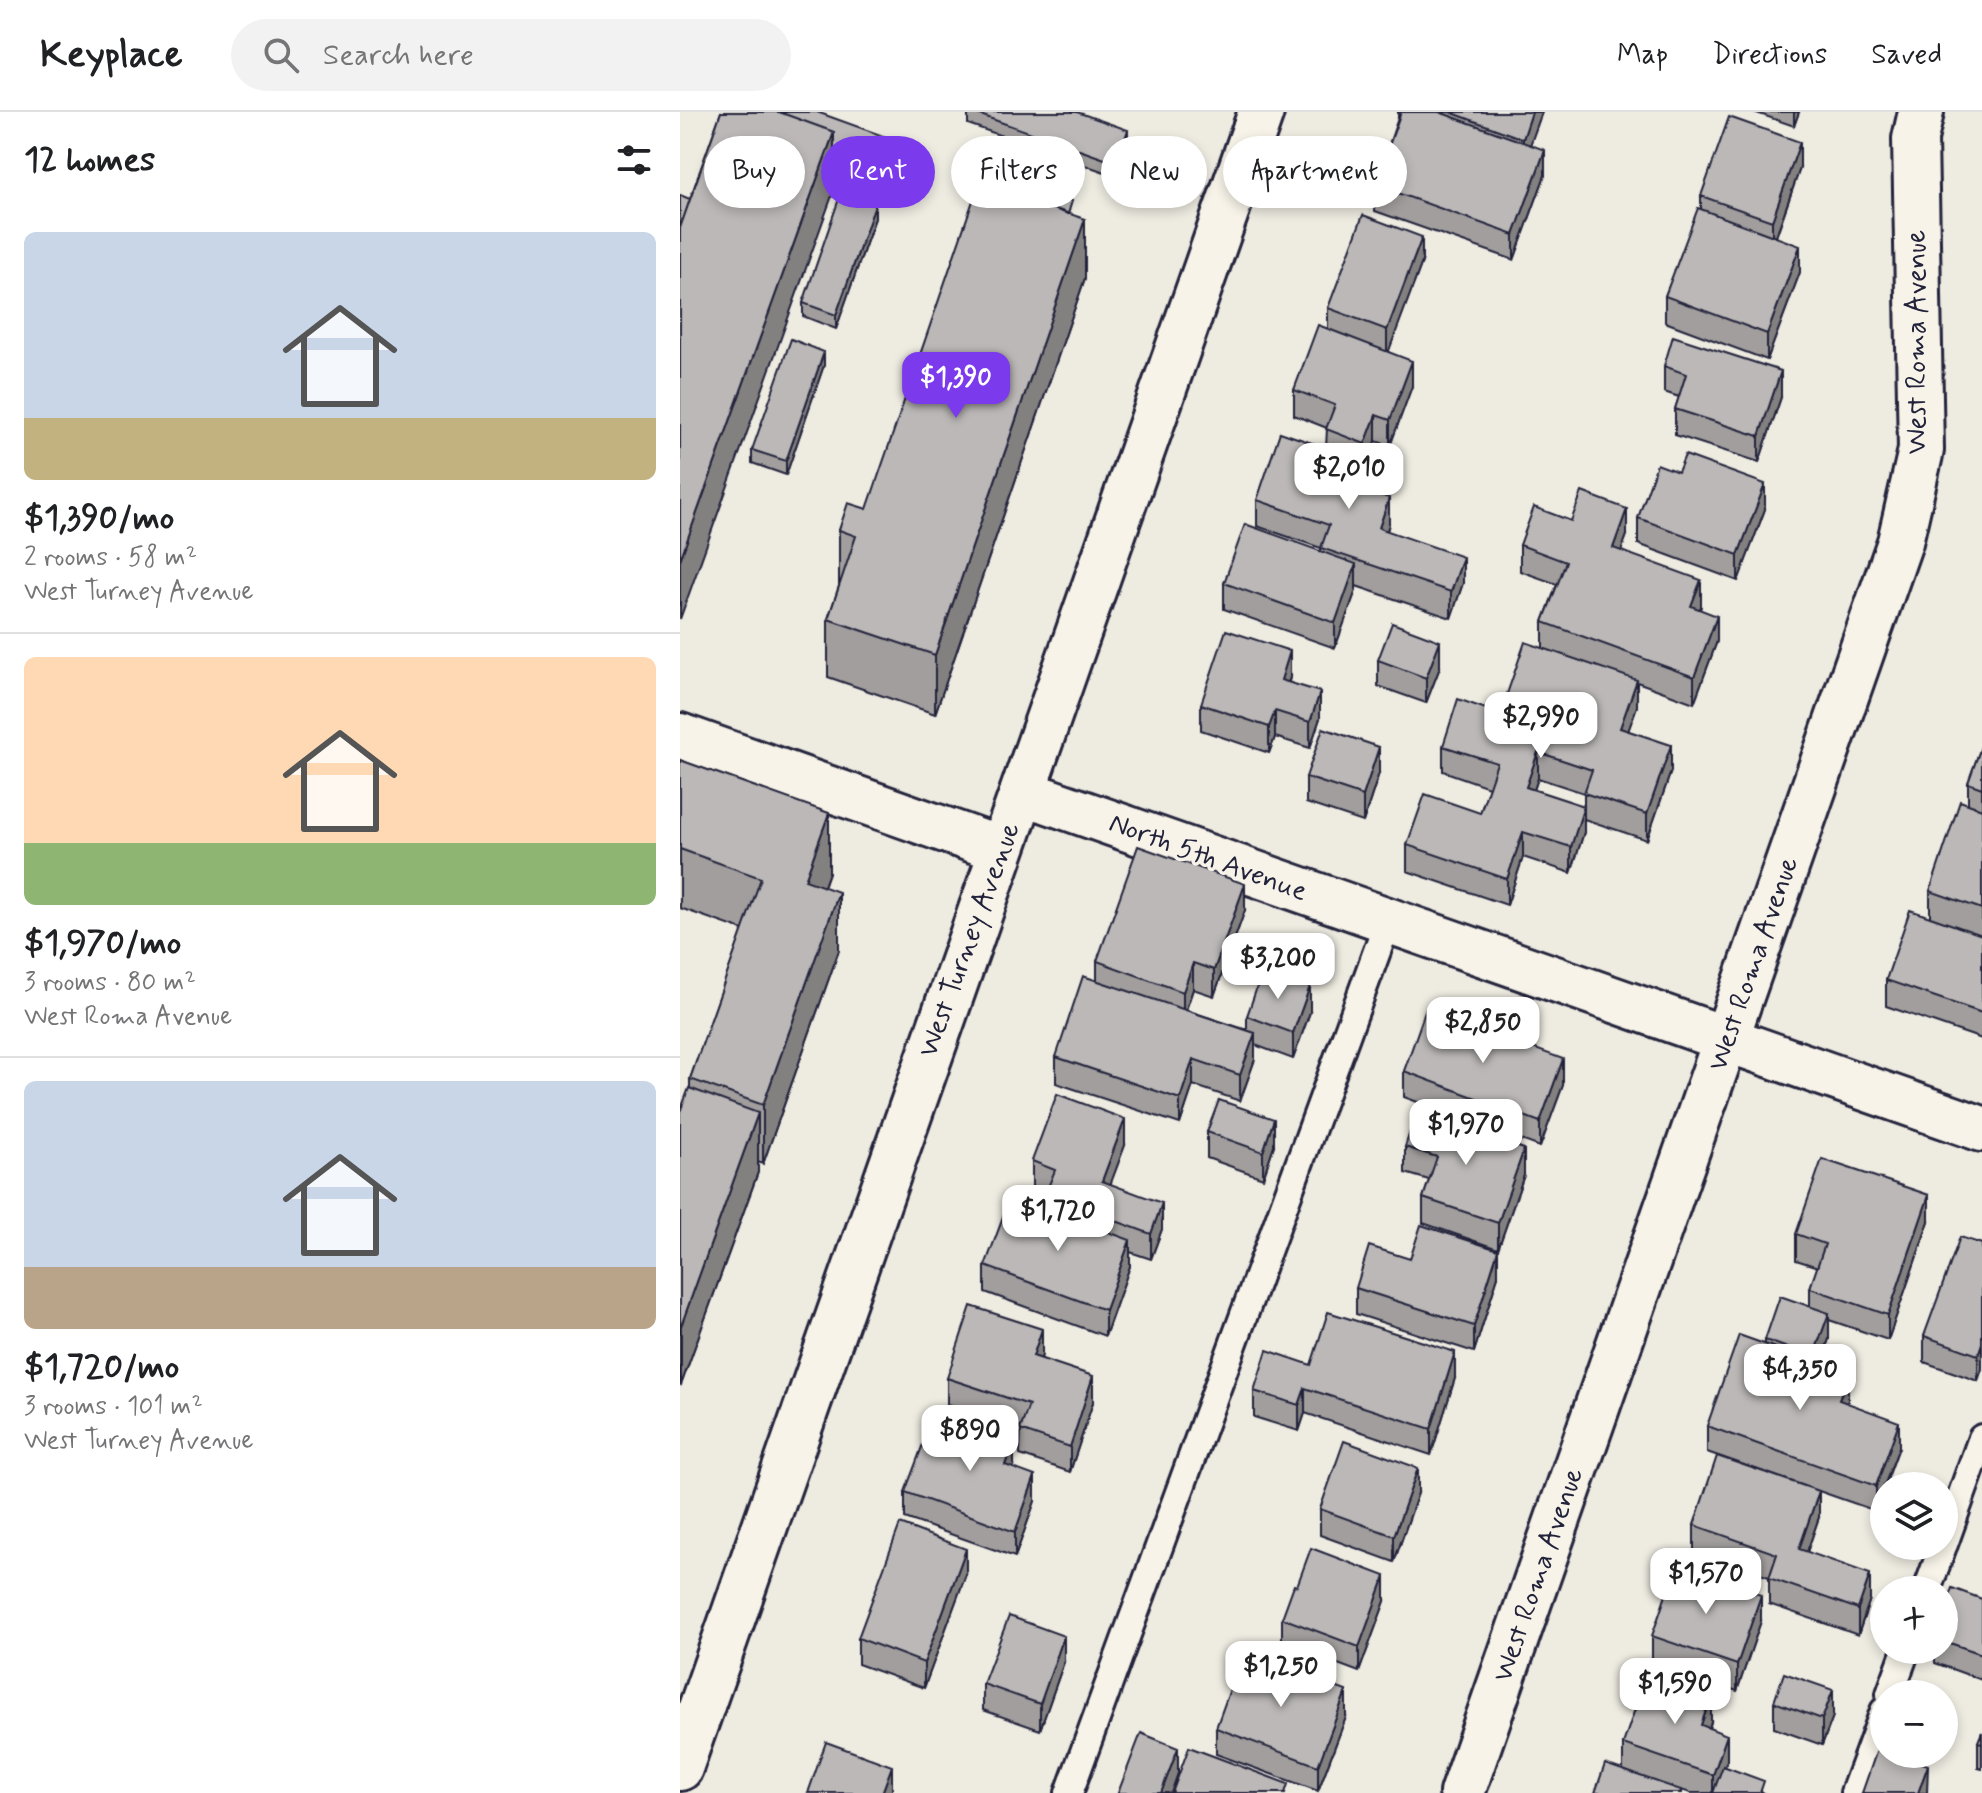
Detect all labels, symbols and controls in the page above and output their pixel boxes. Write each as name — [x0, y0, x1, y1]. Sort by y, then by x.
search box — [231, 19, 791, 91]
text: Keyplace — [40, 31, 183, 80]
icon: search — [259, 33, 303, 77]
text: Search here — [323, 36, 474, 75]
text: Map — [1617, 37, 1668, 74]
text: Directions — [1712, 37, 1827, 74]
text: Saved — [1871, 37, 1942, 74]
chip: Buy — [704, 136, 805, 208]
chip: Rent — [821, 136, 935, 208]
chip: Filters — [951, 136, 1085, 208]
chip: New — [1101, 136, 1207, 208]
chip: Apartment — [1223, 136, 1407, 208]
text: 12 homes — [24, 138, 155, 183]
icon: filters — [612, 138, 656, 182]
street label: West Roma Avenue — [1899, 230, 1936, 454]
icon: home — [268, 284, 412, 428]
pin: $1,390 — [891, 352, 1021, 420]
text: $1,390 — [920, 361, 992, 395]
pin: $2,010 — [1284, 443, 1414, 511]
text: $2,010 — [1312, 452, 1386, 486]
text: $1,390/mo — [24, 496, 174, 541]
text: 2 rooms · 58 m² — [24, 541, 197, 575]
text: West Turney Avenue — [24, 575, 253, 609]
pin: $2,990 — [1476, 692, 1606, 760]
text: $2,990 — [1502, 701, 1580, 735]
icon: home — [268, 709, 412, 853]
street label: North 5th Avenue — [1104, 805, 1312, 911]
street label: West Turney Avenue — [910, 818, 1030, 1062]
street label: West Roma Avenue — [1700, 852, 1808, 1076]
text: $1,970/mo — [24, 921, 181, 966]
pin: $3,200 — [1213, 933, 1343, 1001]
text: $3,200 — [1240, 942, 1316, 976]
text: 3 rooms · 80 m² — [24, 966, 196, 1000]
pin: $2,850 — [1418, 997, 1548, 1065]
text: West Roma Avenue — [24, 1000, 232, 1034]
text: $2,850 — [1445, 1006, 1521, 1040]
pin: $1,970 — [1401, 1099, 1531, 1167]
text: $1,970 — [1427, 1108, 1505, 1142]
icon: home — [268, 1133, 412, 1277]
pin: $1,720 — [993, 1185, 1123, 1253]
text: $1,720 — [1020, 1194, 1096, 1228]
pin: $4,350 — [1735, 1344, 1865, 1412]
text: $1,720/mo — [24, 1345, 179, 1390]
text: $4,350 — [1762, 1353, 1838, 1387]
text: 3 rooms · 101 m² — [24, 1390, 203, 1424]
pin: $890 — [923, 1405, 1017, 1473]
text: $890 — [939, 1414, 1001, 1448]
text: West Turney Avenue — [24, 1424, 253, 1458]
street label: West Roma Avenue — [1485, 1463, 1593, 1687]
map controls — [1870, 1472, 1958, 1768]
button: layers — [1870, 1472, 1958, 1560]
pin: $1,570 — [1641, 1548, 1771, 1616]
text: $1,570 — [1668, 1557, 1744, 1591]
button: + — [1870, 1576, 1958, 1664]
pin: $1,250 — [1216, 1641, 1346, 1709]
text: $1,250 — [1243, 1650, 1319, 1684]
pin: $1,590 — [1610, 1658, 1740, 1726]
text: $1,590 — [1638, 1667, 1712, 1701]
button: − — [1870, 1680, 1958, 1768]

